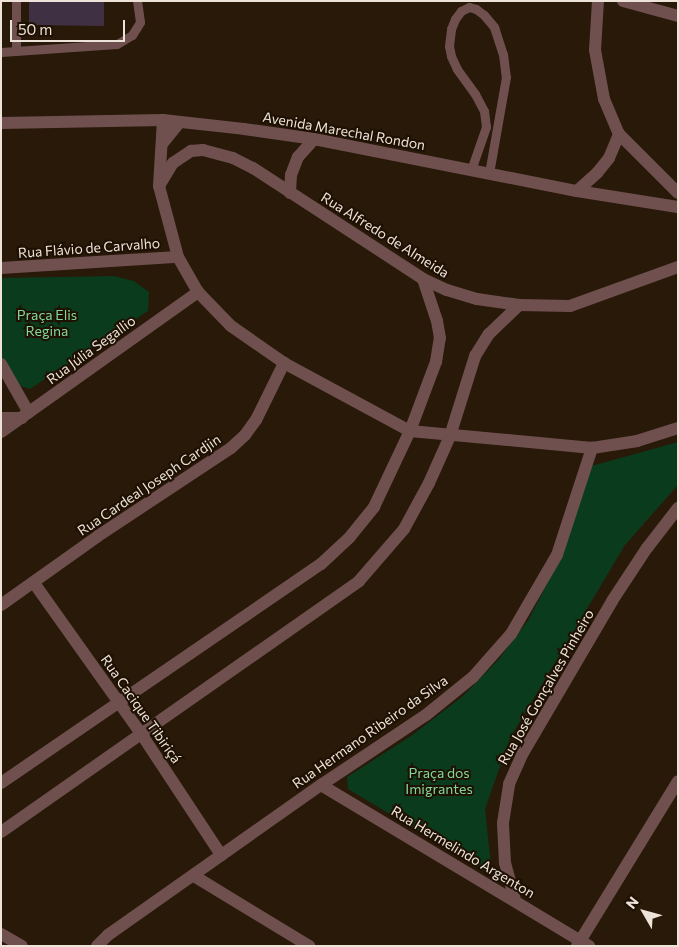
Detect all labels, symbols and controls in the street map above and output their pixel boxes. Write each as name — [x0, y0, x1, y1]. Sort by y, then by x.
scale bar — [12, 10, 128, 42]
text: 50 m — [18, 20, 52, 38]
street label: Avenida Marechal Rondon — [261, 108, 427, 154]
street label: Rua Alfredo de Almeida — [318, 189, 452, 281]
street label: Rua Flávio de Carvalho — [17, 235, 161, 261]
park label: Praça Elis Regina — [17, 307, 77, 340]
street label: Rua Júlia Segallio — [43, 312, 139, 388]
street label: Rua Cardeal Joseph Cardjin — [74, 431, 224, 539]
street label: Rua José Gonçalves Pinheiro — [495, 606, 597, 768]
street label: Rua Cacique Tibiriçá — [97, 652, 185, 766]
street label: Rua Hermano Ribeiro da Silva — [289, 672, 451, 792]
park label: Praça dos Imigrantes — [405, 765, 473, 798]
street label: Rua Hermelindo Argenton — [388, 802, 538, 902]
north arrow — [619, 887, 669, 937]
text: N — [622, 893, 642, 912]

